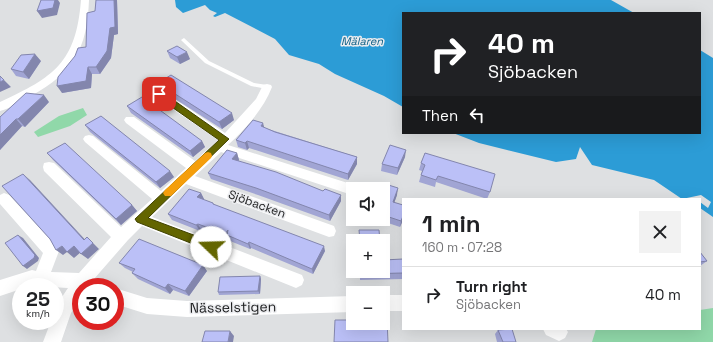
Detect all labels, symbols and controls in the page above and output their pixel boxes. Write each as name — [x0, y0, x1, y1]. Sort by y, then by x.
text: 40 m — [488, 25, 555, 61]
icon: right — [422, 28, 474, 80]
water label: Mälaren — [341, 34, 383, 48]
text: Sjöbacken — [488, 60, 578, 83]
pin — [142, 77, 176, 111]
icon: arrive — [148, 83, 170, 105]
icon: left — [466, 104, 488, 126]
text: Then — [422, 106, 458, 125]
map controls — [346, 182, 390, 330]
button: sound — [346, 182, 390, 226]
street label: Sjöbacken — [226, 186, 288, 222]
text: 1 min — [422, 208, 481, 239]
button: close — [639, 211, 681, 253]
position arrow — [190, 226, 232, 268]
button: + — [346, 234, 390, 278]
text: 160 m · 07:28 — [422, 239, 502, 256]
text: Turn right — [456, 277, 527, 296]
speed limit sign: 30 — [72, 278, 124, 330]
icon: right — [422, 284, 444, 306]
text: 40 m — [645, 285, 681, 304]
text: 25 — [26, 286, 50, 312]
button: − — [346, 286, 390, 330]
text: Sjöbacken — [456, 296, 521, 313]
street label: Nässelstigen — [189, 297, 277, 317]
text: km/h — [26, 307, 50, 320]

